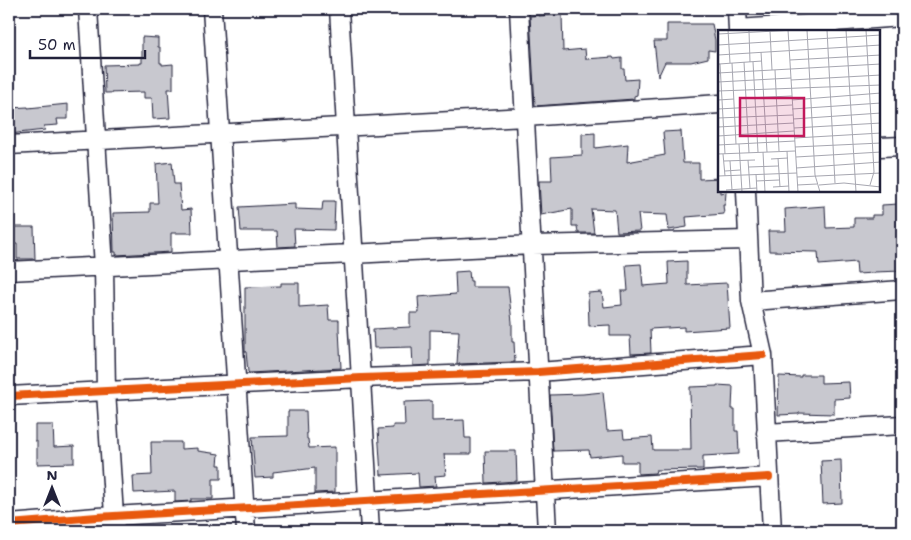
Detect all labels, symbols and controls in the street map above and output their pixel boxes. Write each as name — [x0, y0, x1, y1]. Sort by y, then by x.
scale bar — [30, 28, 145, 60]
inset map — [718, 30, 881, 192]
text: 50 m — [38, 35, 76, 55]
north arrow — [28, 462, 78, 512]
text: N — [46, 466, 58, 484]

